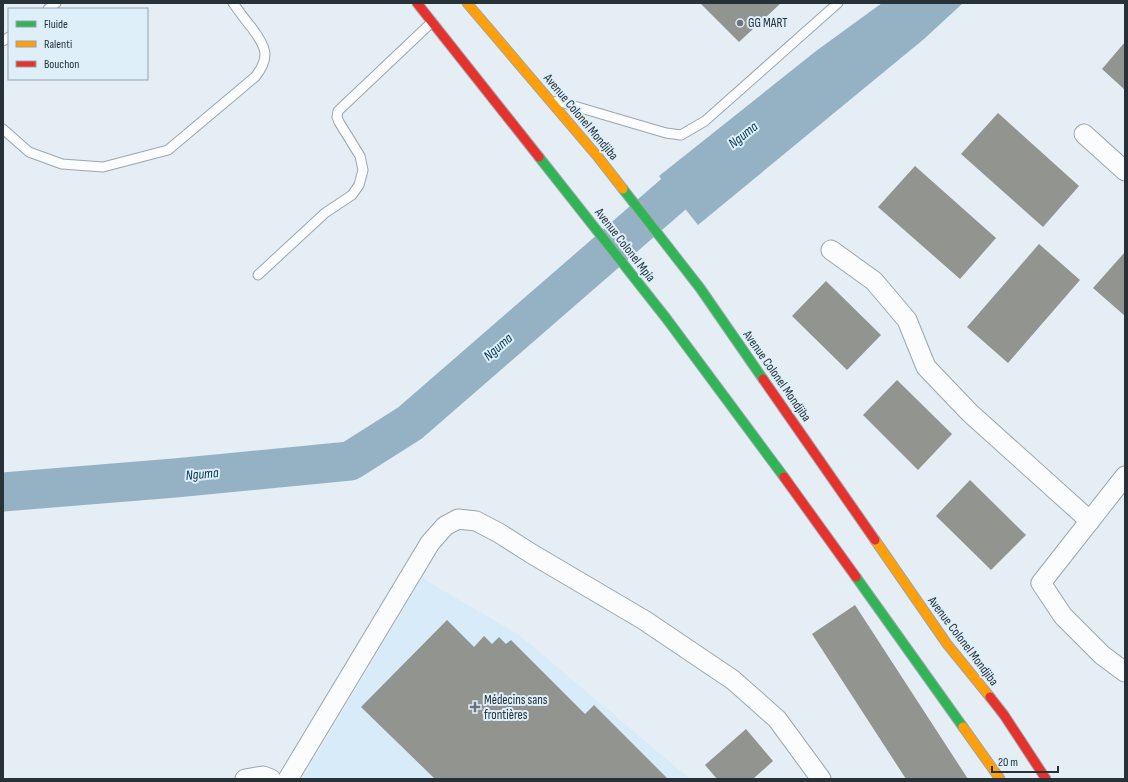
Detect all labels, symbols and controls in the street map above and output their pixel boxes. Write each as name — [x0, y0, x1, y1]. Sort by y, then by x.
legend — [8, 8, 148, 80]
place label: GG MART — [748, 15, 787, 31]
text: Fluide — [44, 17, 68, 32]
marker: GG MART — [735, 18, 745, 28]
text: Ralenti — [44, 37, 72, 52]
text: Bouchon — [44, 57, 79, 72]
street label: Avenue Colonel Mondjiba — [540, 70, 622, 163]
water label: Nguma — [725, 118, 761, 152]
street label: Avenue Colonel Mpia — [591, 204, 659, 285]
street label: Avenue Colonel Mondjiba — [739, 326, 814, 425]
water label: Nguma — [480, 330, 516, 364]
water label: Nguma — [185, 464, 219, 484]
street label: Avenue Colonel Mondjiba — [924, 592, 1002, 689]
place label: Médecins sans frontières — [484, 692, 548, 723]
marker: Médecins sans frontières — [469, 701, 481, 713]
scale bar — [992, 748, 1058, 774]
text: 20 m — [998, 755, 1018, 770]

